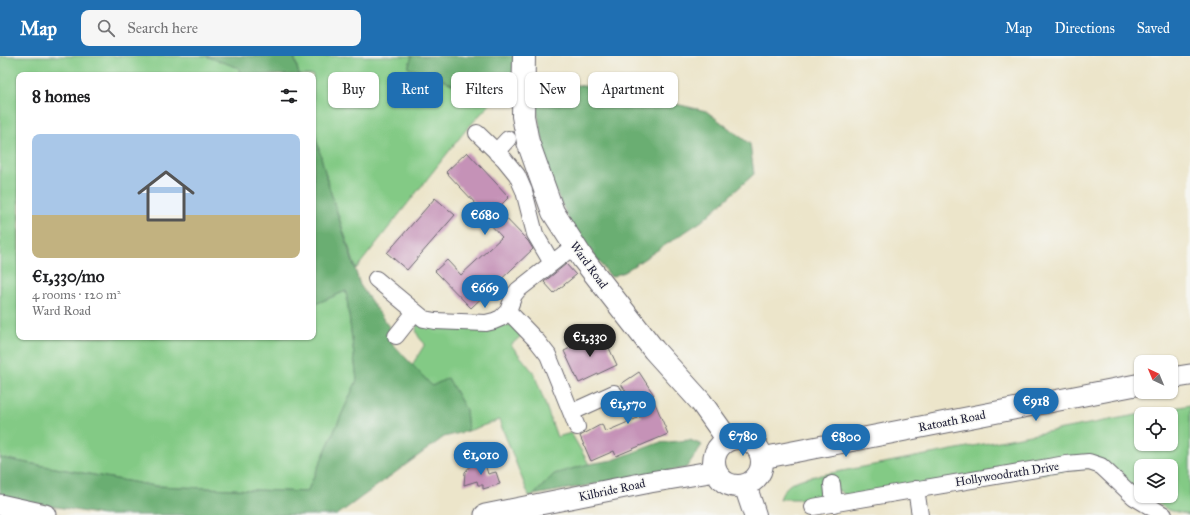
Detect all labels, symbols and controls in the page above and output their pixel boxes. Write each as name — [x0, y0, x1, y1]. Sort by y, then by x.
search box — [81, 10, 361, 46]
text: Map — [20, 17, 57, 40]
icon: search — [95, 17, 117, 39]
text: Search here — [127, 19, 198, 37]
text: Map — [1005, 20, 1032, 37]
text: Directions — [1054, 20, 1115, 37]
text: Saved — [1137, 20, 1170, 37]
chip: Buy — [328, 72, 379, 108]
chip: Rent — [387, 72, 443, 108]
chip: Filters — [451, 72, 517, 108]
chip: New — [525, 72, 580, 108]
chip: Apartment — [588, 72, 678, 108]
icon: filters — [278, 85, 300, 107]
text: 8 homes — [32, 86, 90, 107]
icon: home — [130, 160, 202, 232]
pin: €680 — [461, 202, 509, 236]
text: €680 — [470, 207, 500, 223]
street label: Ward Road — [567, 239, 611, 291]
text: €1,330/mo — [32, 266, 104, 287]
pin: €669 — [461, 275, 509, 309]
text: €669 — [471, 280, 499, 296]
text: 4 rooms · 120 m² — [32, 287, 121, 303]
text: Ward Road — [32, 303, 91, 319]
pin: €1,330 — [557, 324, 623, 358]
text: €1,330 — [573, 329, 607, 345]
north arrow — [1134, 355, 1178, 399]
map controls — [1134, 355, 1178, 503]
pin: €918 — [1012, 388, 1060, 422]
pin: €1,570 — [595, 391, 661, 425]
text: €918 — [1023, 393, 1049, 409]
text: €1,570 — [610, 396, 646, 412]
button: locate — [1134, 407, 1178, 451]
street label: Ratoath Road — [917, 408, 987, 434]
pin: €780 — [719, 423, 767, 457]
pin: €800 — [822, 424, 870, 458]
text: €780 — [728, 428, 758, 444]
text: €800 — [831, 429, 861, 445]
pin: €1,010 — [448, 442, 514, 476]
text: €1,010 — [463, 447, 499, 463]
street label: Hollywoodrath Drive — [954, 459, 1060, 489]
button: layers — [1134, 459, 1178, 503]
street label: Kilbride Road — [577, 476, 647, 504]

